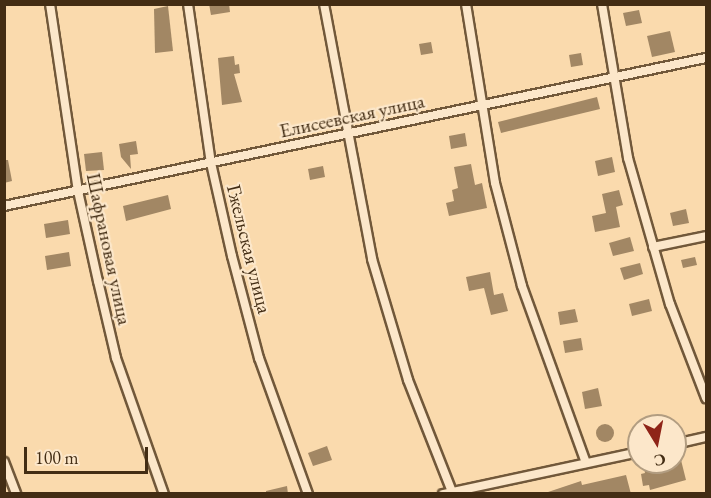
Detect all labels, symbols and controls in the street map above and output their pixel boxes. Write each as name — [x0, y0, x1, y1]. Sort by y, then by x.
street label: Елисеевская улица — [277, 89, 427, 143]
street label: Шафрановая улица — [81, 171, 137, 327]
street label: Гжельская улица — [221, 182, 277, 316]
north arrow — [627, 414, 687, 474]
scale bar — [27, 435, 152, 473]
text: 100 m — [35, 446, 79, 469]
text: С — [652, 449, 667, 472]

